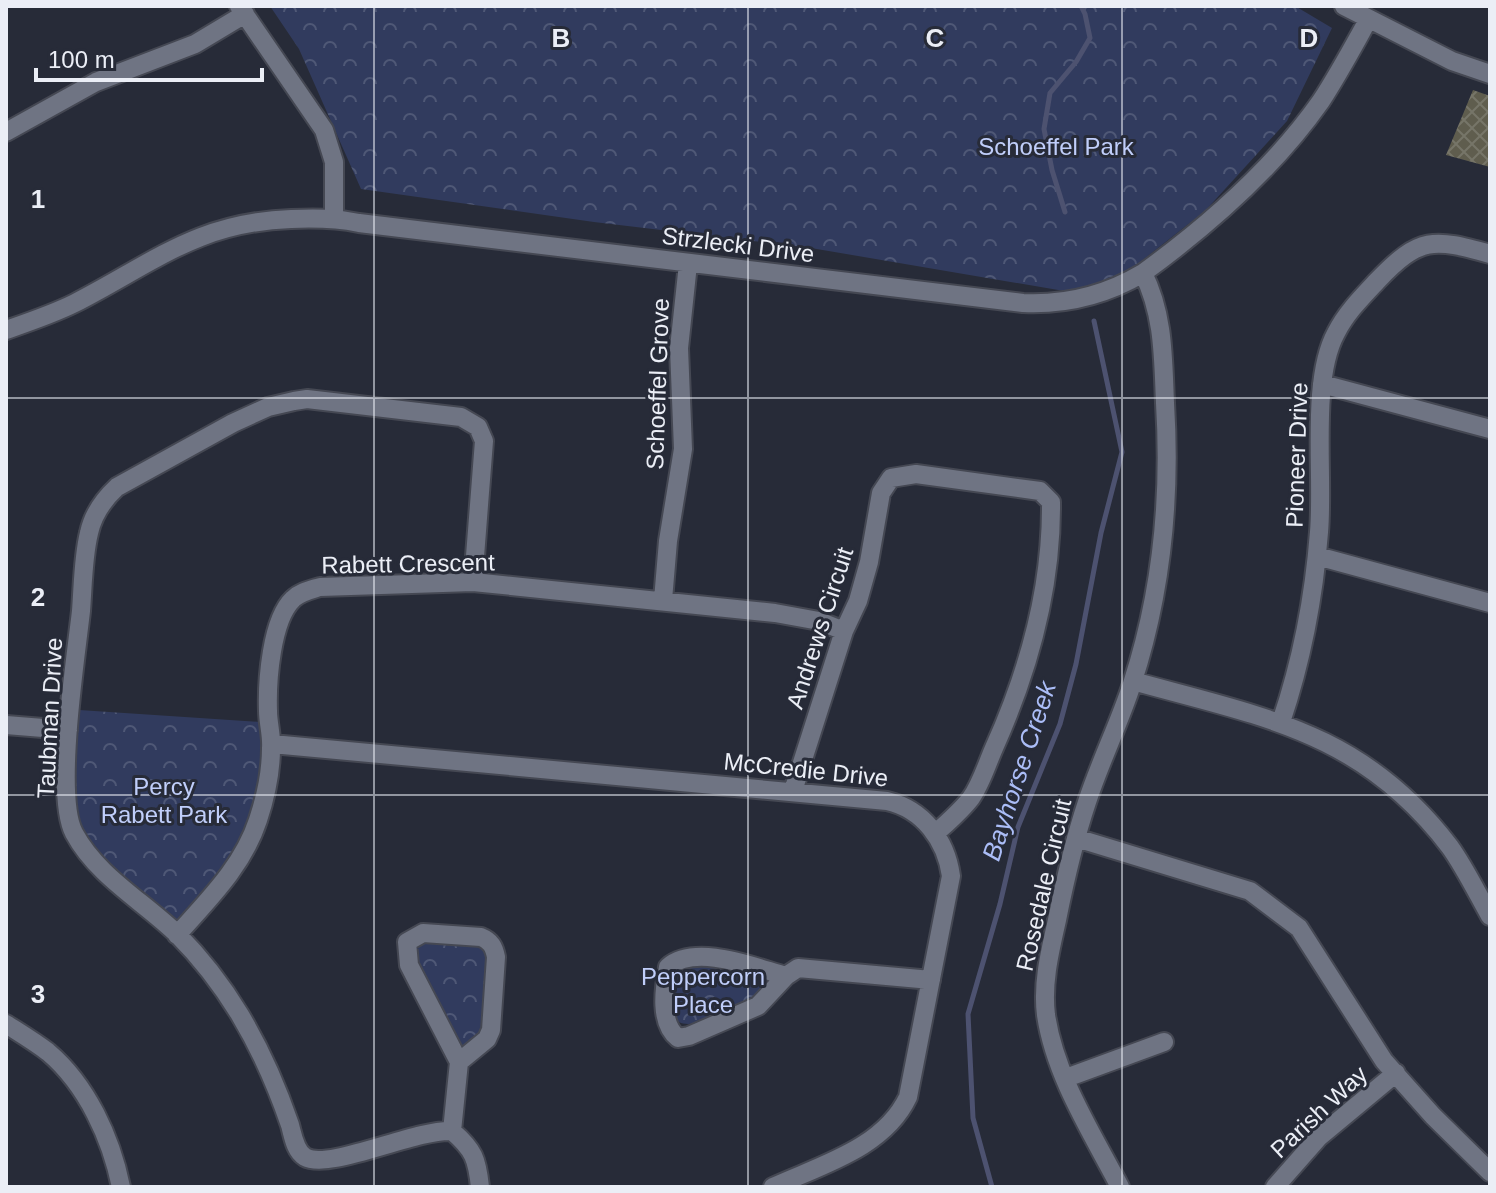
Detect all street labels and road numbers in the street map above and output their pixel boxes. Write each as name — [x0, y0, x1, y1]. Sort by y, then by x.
street label: Strzlecki Drive — [660, 222, 816, 267]
street label: Schoeffel Grove — [641, 298, 674, 470]
street label: Pioneer Drive — [1280, 382, 1313, 528]
street label: Andrews Circuit — [781, 543, 858, 712]
street label: Rabett Crescent — [321, 548, 495, 579]
street label: Taubman Drive — [32, 637, 67, 799]
street label: McCredie Drive — [722, 747, 890, 792]
street label: Rosedale Circuit — [1011, 796, 1077, 974]
street label: Parish Way — [1265, 1060, 1372, 1163]

